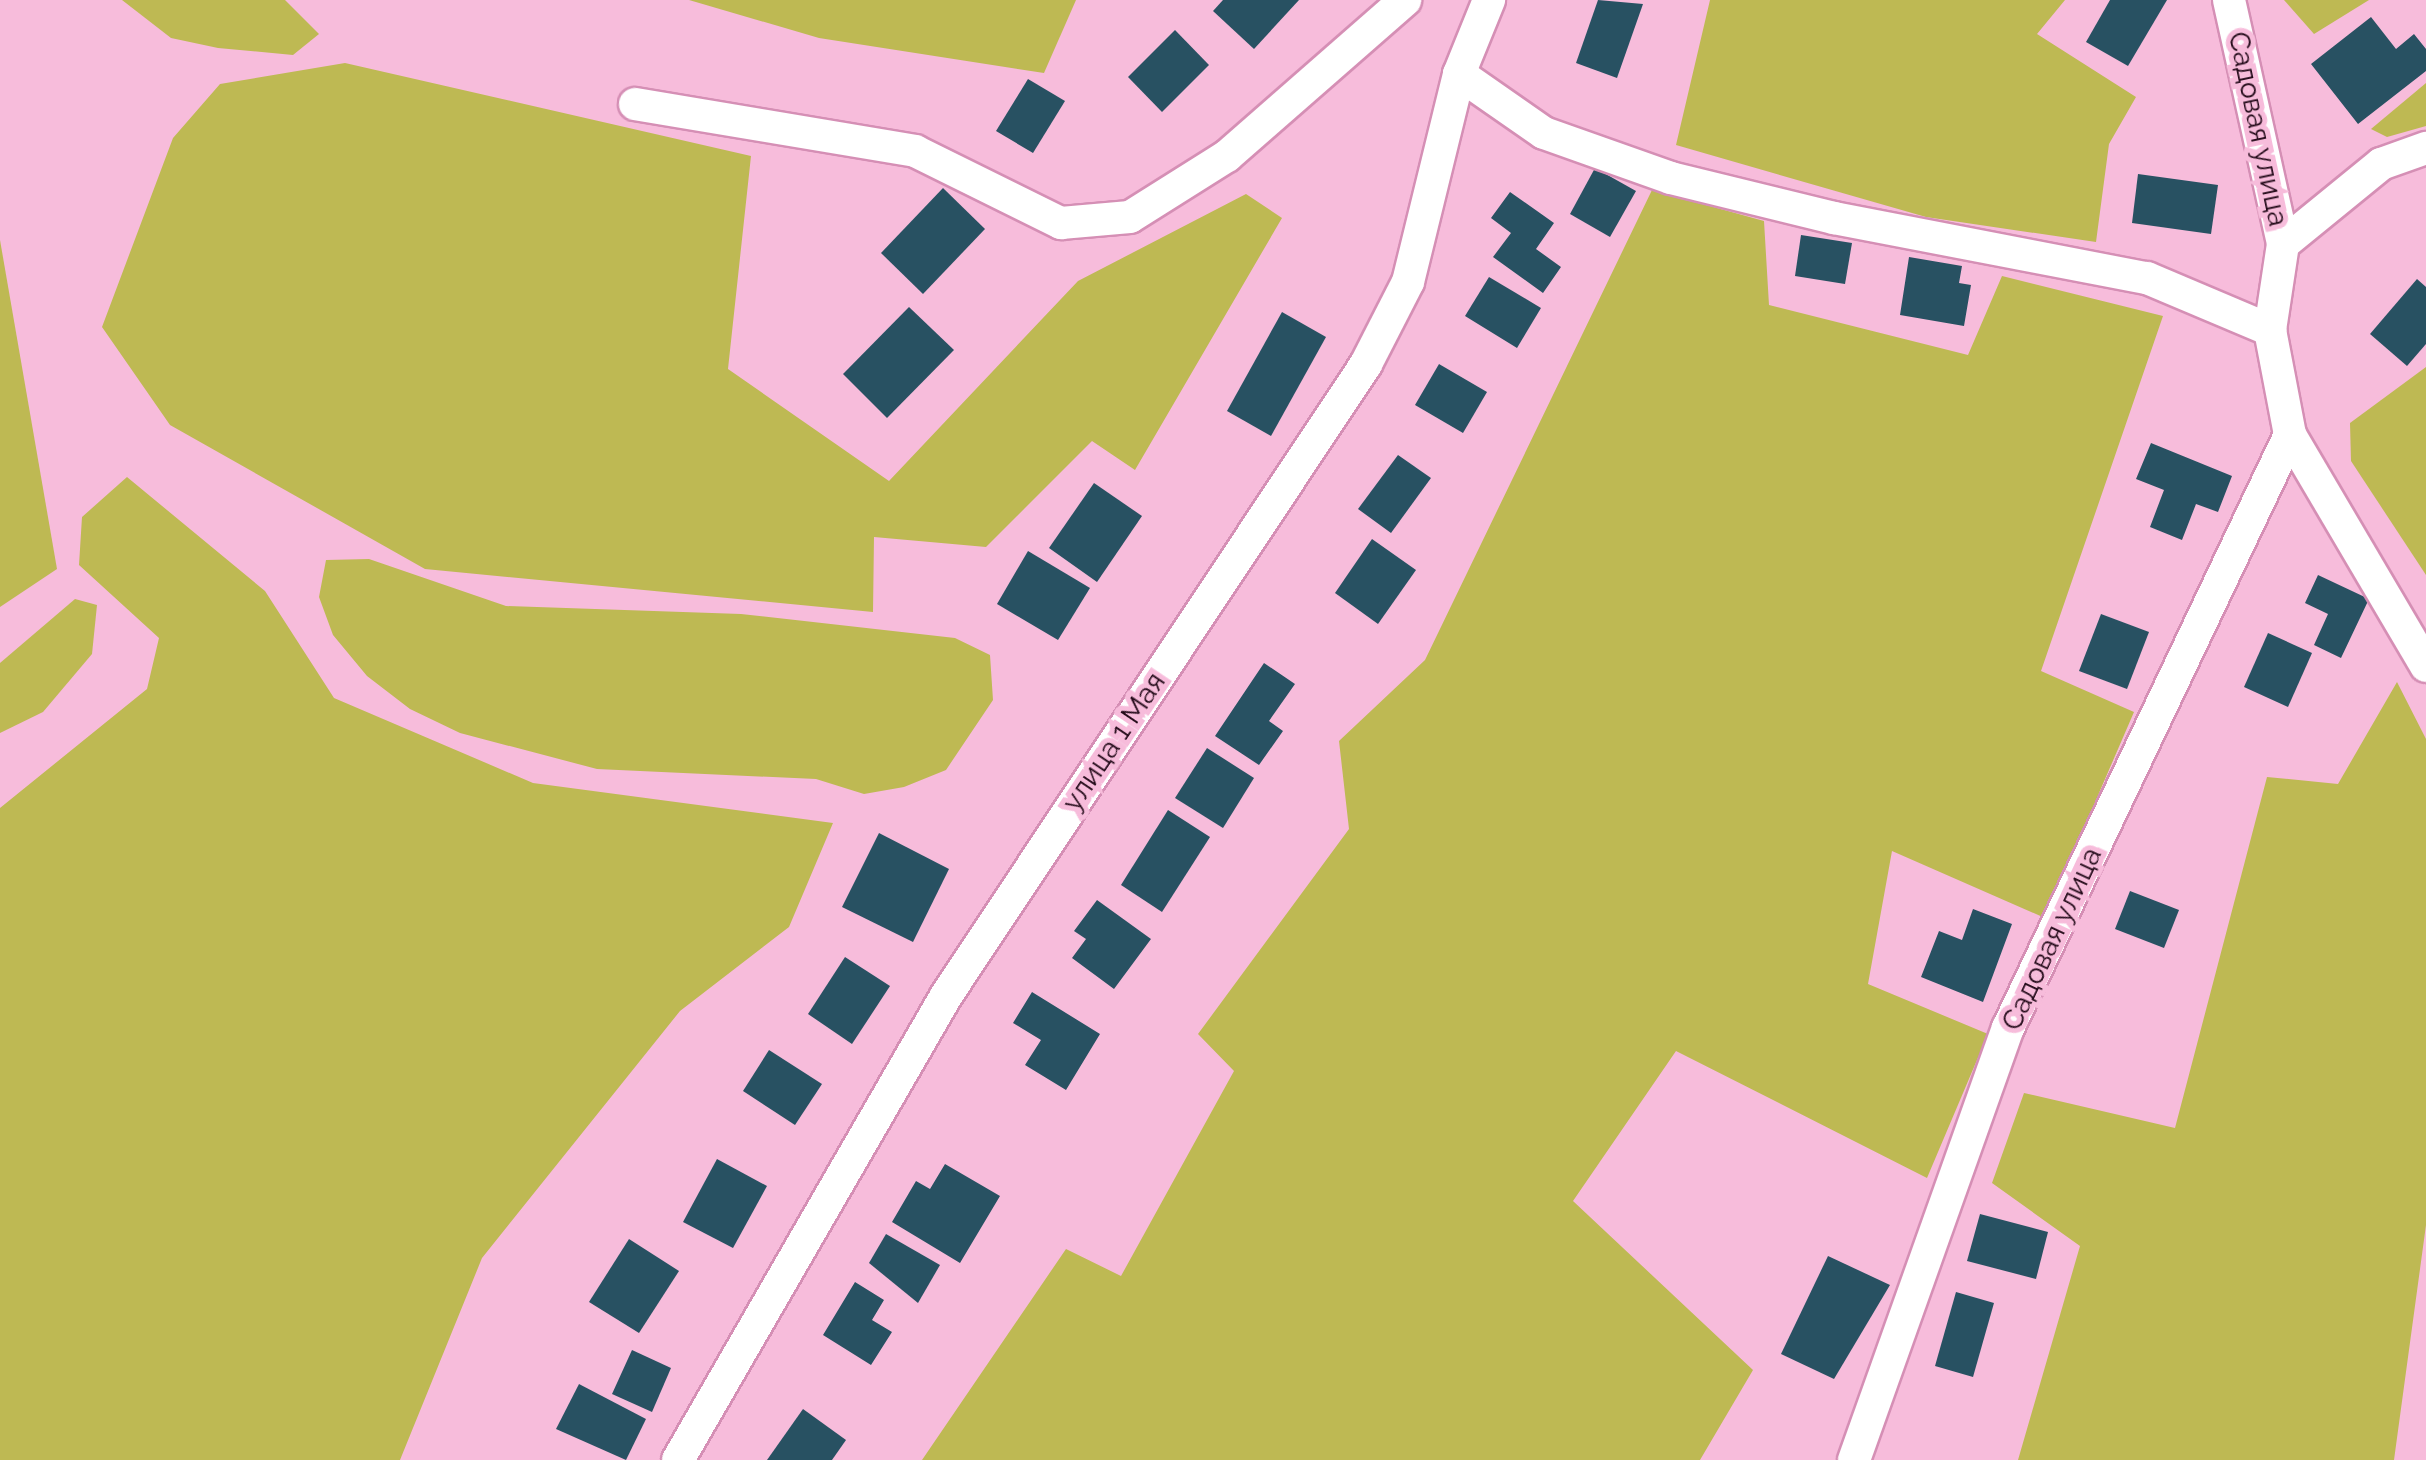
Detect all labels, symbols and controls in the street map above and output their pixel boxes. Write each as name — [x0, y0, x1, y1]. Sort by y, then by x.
street label: Садовая улица — [2221, 28, 2295, 230]
street label: улица 1 Мая — [1055, 666, 1173, 818]
street label: Садовая улица — [1995, 842, 2109, 1036]

